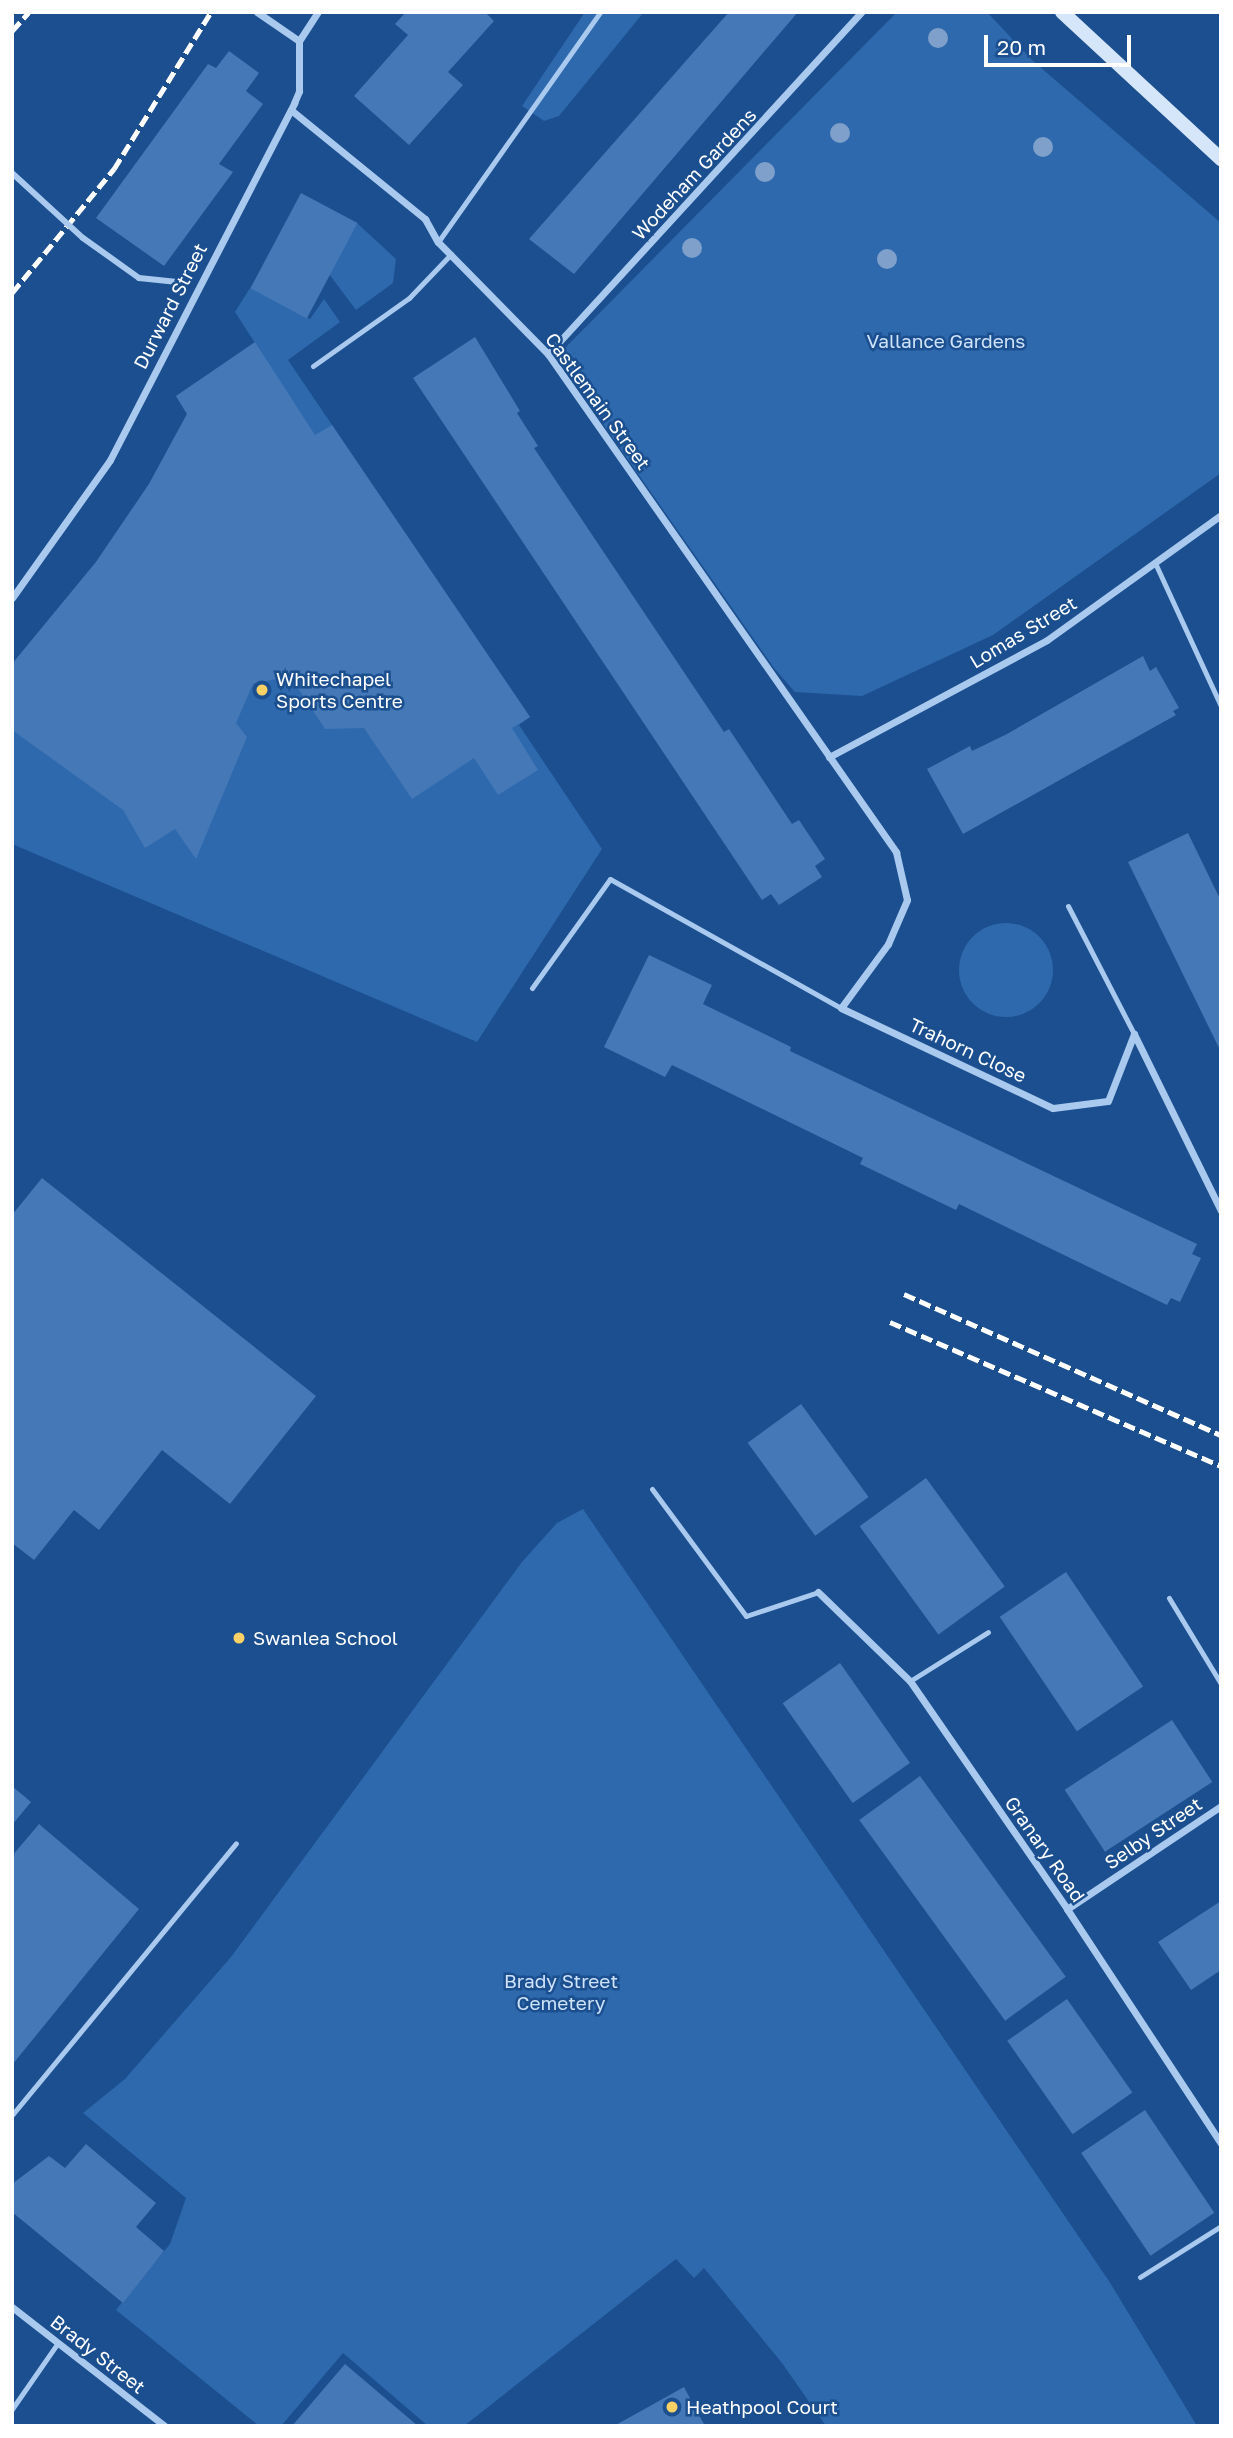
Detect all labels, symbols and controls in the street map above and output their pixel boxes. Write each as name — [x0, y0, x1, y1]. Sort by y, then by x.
scale bar — [988, 21, 1135, 65]
text: 20 m — [997, 34, 1046, 60]
street label: Wodeham Gardens — [627, 104, 761, 244]
street label: Durward Street — [128, 239, 212, 373]
street label: Castlemain Street — [541, 328, 655, 474]
park label: Vallance Gardens — [867, 330, 1025, 352]
street label: Lomas Street — [965, 591, 1081, 673]
place label: Whitechapel Sports Centre — [276, 668, 403, 712]
marker: Whitechapel Sports Centre — [254, 682, 270, 698]
street label: Trahorn Close — [906, 1013, 1030, 1087]
place label: Swanlea School — [253, 1627, 398, 1649]
marker: Swanlea School — [231, 1630, 247, 1646]
street label: Granary Road — [1000, 1792, 1090, 1906]
street label: Selby Street — [1100, 1792, 1206, 1874]
park label: Brady Street Cemetery — [504, 1970, 618, 2014]
street label: Brady Street — [46, 2310, 150, 2398]
place label: Heathpool Court — [686, 2396, 838, 2418]
marker: Heathpool Court — [664, 2399, 680, 2415]

